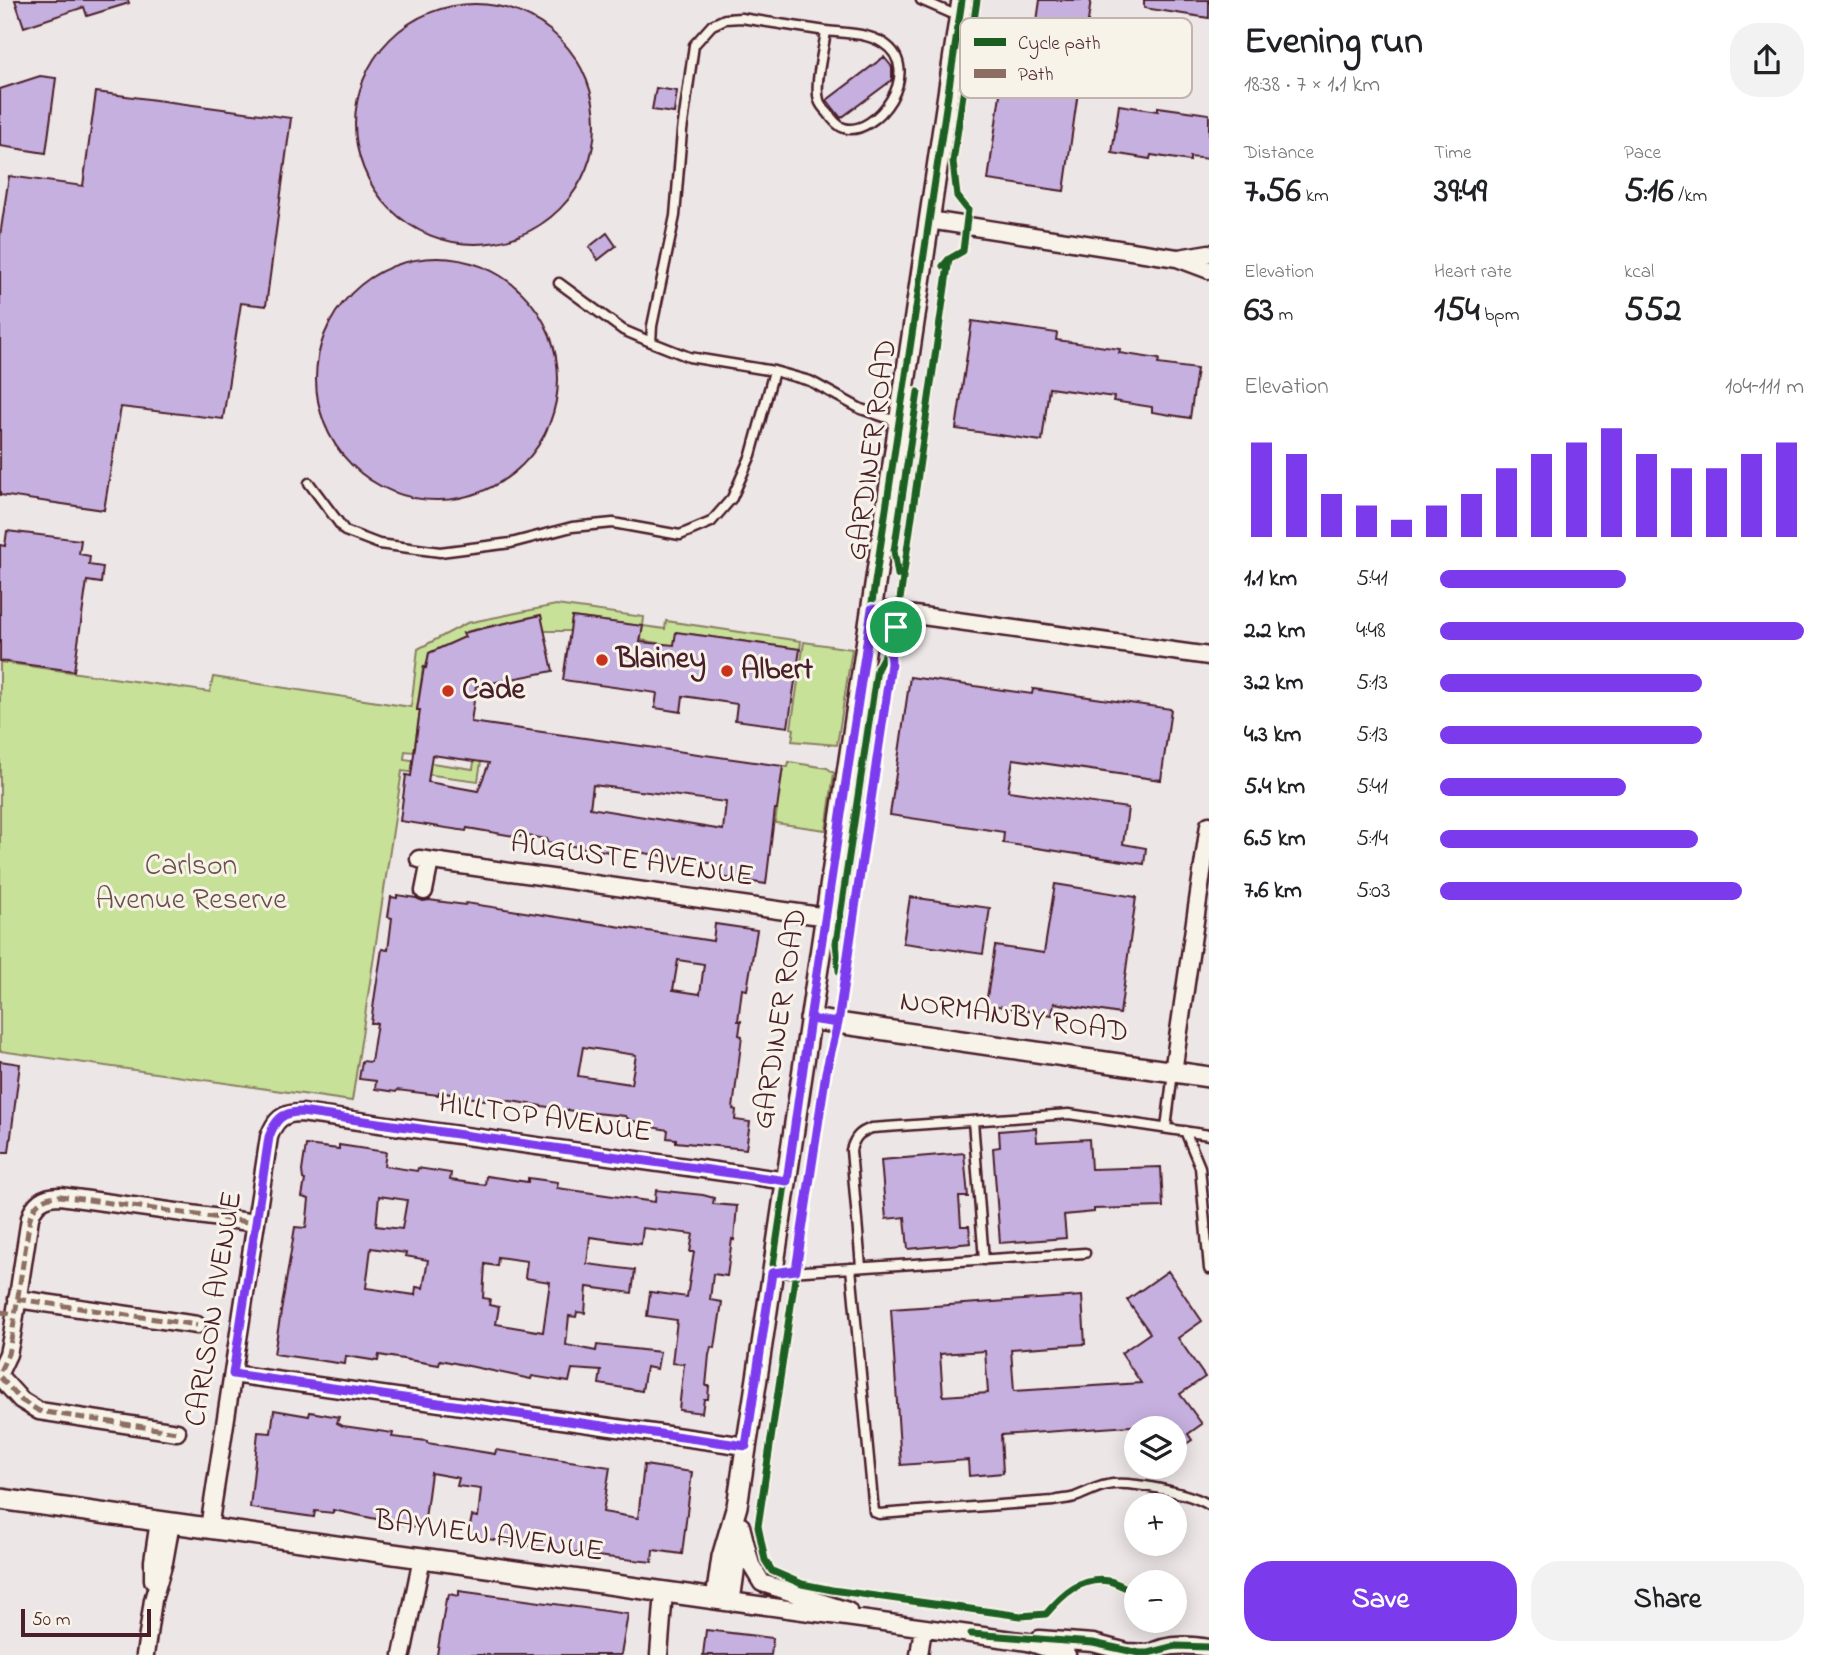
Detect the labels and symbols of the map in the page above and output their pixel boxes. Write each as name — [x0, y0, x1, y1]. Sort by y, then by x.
legend — [960, 18, 1192, 98]
text: Cycle path — [1018, 31, 1100, 59]
text: Path — [1018, 62, 1054, 89]
street label: GARDINER ROAD — [836, 337, 910, 563]
pin — [866, 597, 926, 657]
place label: Blainey — [614, 638, 706, 682]
place label: Albert — [741, 649, 814, 693]
marker: Blainey — [594, 652, 610, 668]
marker: Albert — [719, 663, 735, 679]
place label: Cade — [462, 669, 527, 713]
marker: Cade — [440, 683, 456, 699]
street label: AUGUSTE AVENUE — [507, 822, 757, 900]
park label: Carlson Avenue Reserve — [95, 845, 287, 923]
street label: GARDINER ROAD — [742, 906, 820, 1132]
street label: NORMANBY ROAD — [897, 980, 1131, 1056]
street label: HILLTOP AVENUE — [436, 1082, 654, 1156]
street label: CARLSON AVENUE — [175, 1188, 255, 1430]
street label: BAYVIEW AVENUE — [371, 1499, 606, 1575]
scale bar — [21, 1606, 150, 1638]

